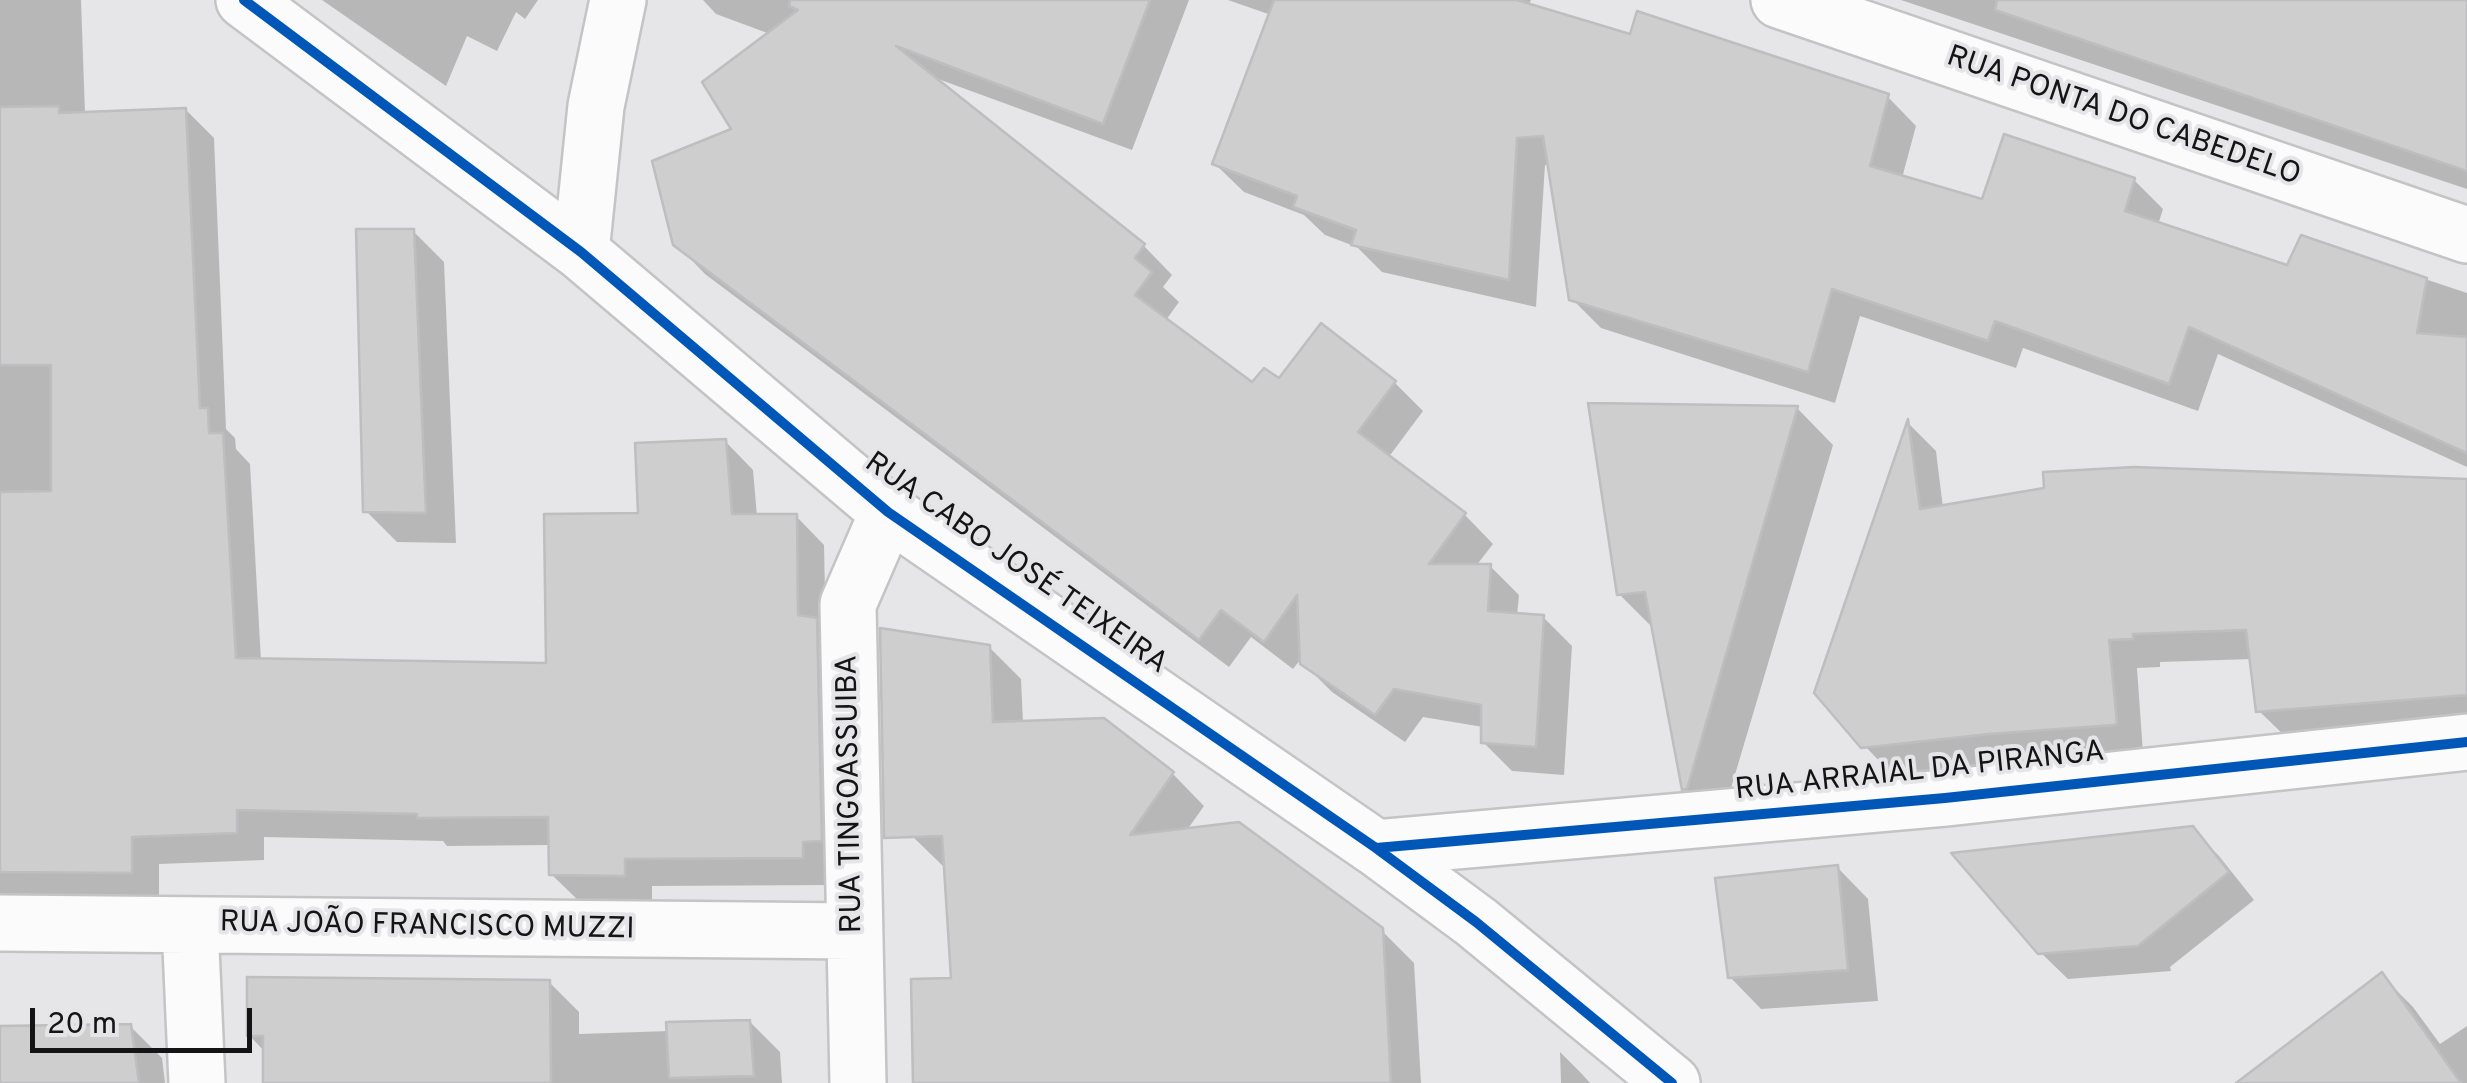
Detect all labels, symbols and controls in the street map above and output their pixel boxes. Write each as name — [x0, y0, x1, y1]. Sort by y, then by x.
street label: RUA PONTA DO CABEDELO — [1941, 40, 2305, 196]
street label: RUA CABO JOSÉ TEIXEIRA — [856, 446, 1174, 684]
street label: RUA TINGOASSUIBA — [832, 654, 872, 934]
street label: RUA ARRAIAL DA PIRANGA — [1734, 736, 2106, 810]
street label: RUA JOÃO FRANCISCO MUZZI — [219, 906, 635, 950]
scale bar — [35, 988, 258, 1050]
text: 20 m — [47, 1007, 117, 1044]

